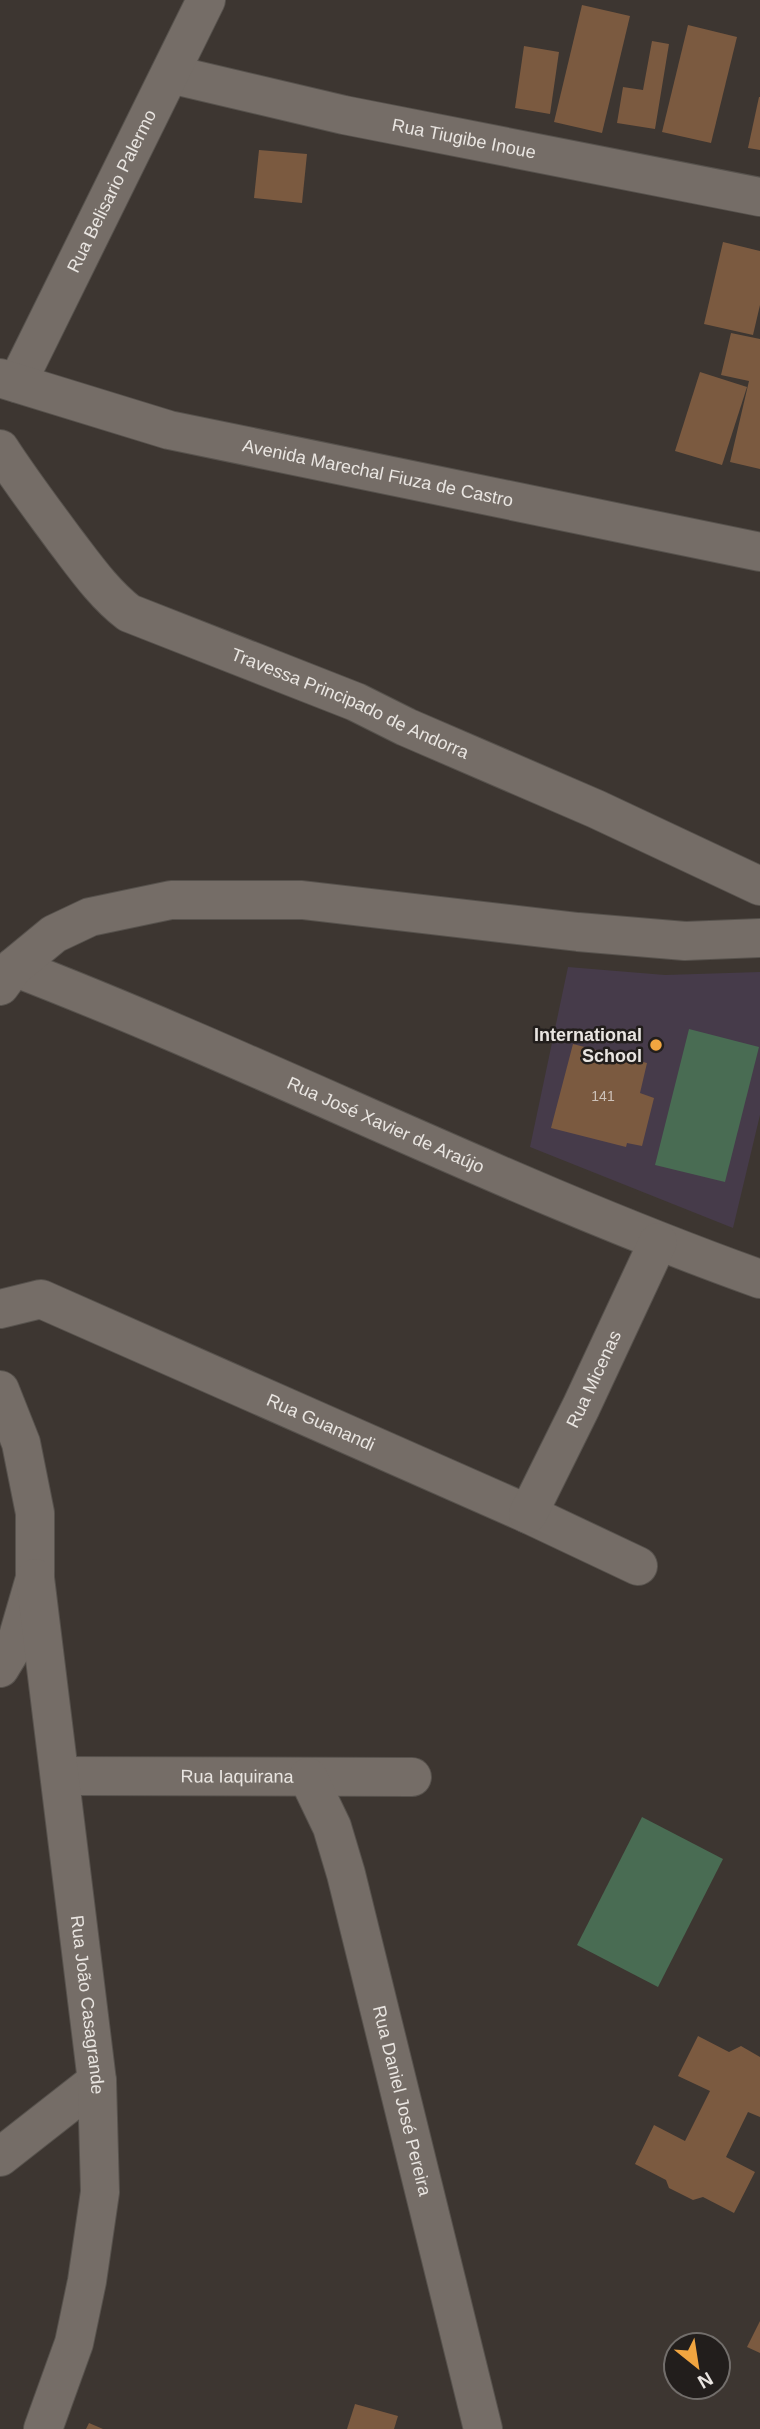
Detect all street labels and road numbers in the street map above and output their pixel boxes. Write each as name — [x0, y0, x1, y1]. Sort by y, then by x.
street label: Rua Belisario Palermo — [63, 106, 160, 276]
street label: Rua Tiugibe Inoue — [390, 115, 538, 163]
street label: Avenida Marechal Fiuza de Castro — [241, 435, 515, 511]
street label: Travessa Principado de Andorra — [228, 644, 473, 763]
street label: Rua José Xavier de Araújo — [284, 1073, 487, 1177]
street label: Rua Micenas — [562, 1327, 625, 1431]
street label: Rua Guanandi — [264, 1390, 378, 1455]
street label: Rua Iaquirana — [180, 1766, 295, 1787]
street label: Rua João Casagrande — [67, 1914, 107, 2095]
street label: Rua Daniel José Pereira — [369, 2004, 435, 2199]

